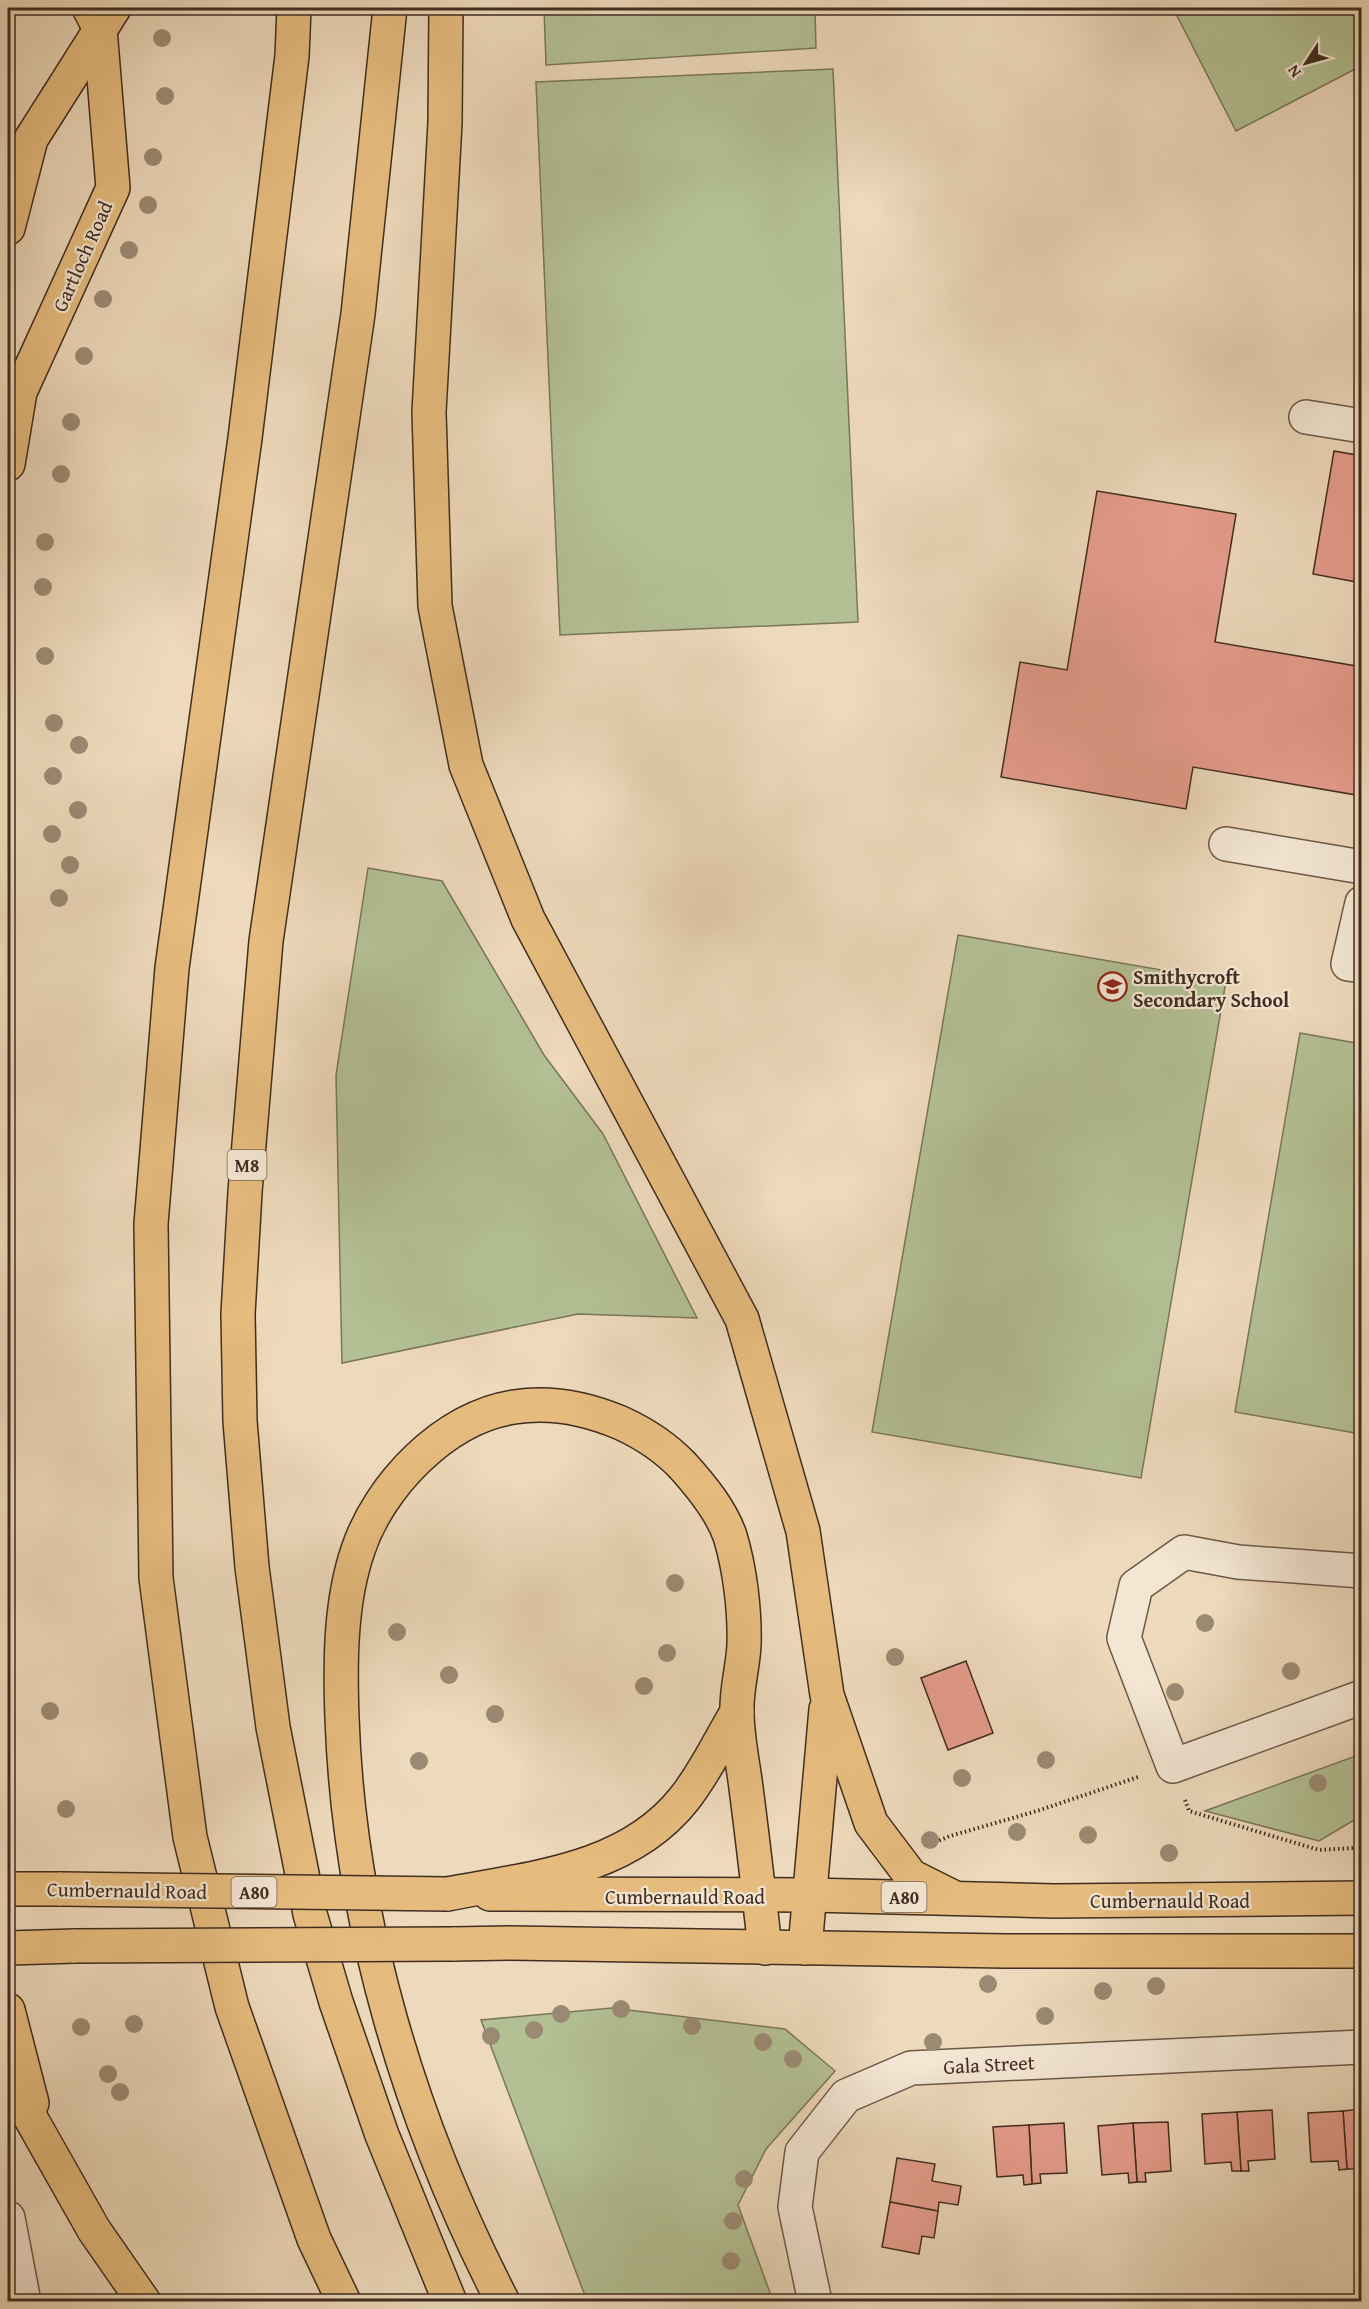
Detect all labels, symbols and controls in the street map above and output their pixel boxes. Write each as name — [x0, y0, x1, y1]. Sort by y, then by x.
north arrow — [1276, 33, 1336, 93]
text: N — [1281, 60, 1307, 83]
street label: Gartloch Road — [45, 196, 119, 316]
place label: Smithycroft Secondary School — [1133, 962, 1289, 1014]
school or university icon: Smithycroft Secondary School — [1096, 971, 1128, 1003]
road number: M8 — [228, 1150, 266, 1180]
street label: Cumbernauld Road — [47, 1874, 208, 1906]
road number: A80 — [232, 1877, 276, 1907]
street label: Cumbernauld Road — [605, 1882, 765, 1911]
road number: A80 — [882, 1882, 926, 1912]
street label: Cumbernauld Road — [1090, 1886, 1250, 1915]
street label: Gala Street — [943, 2047, 1035, 2081]

